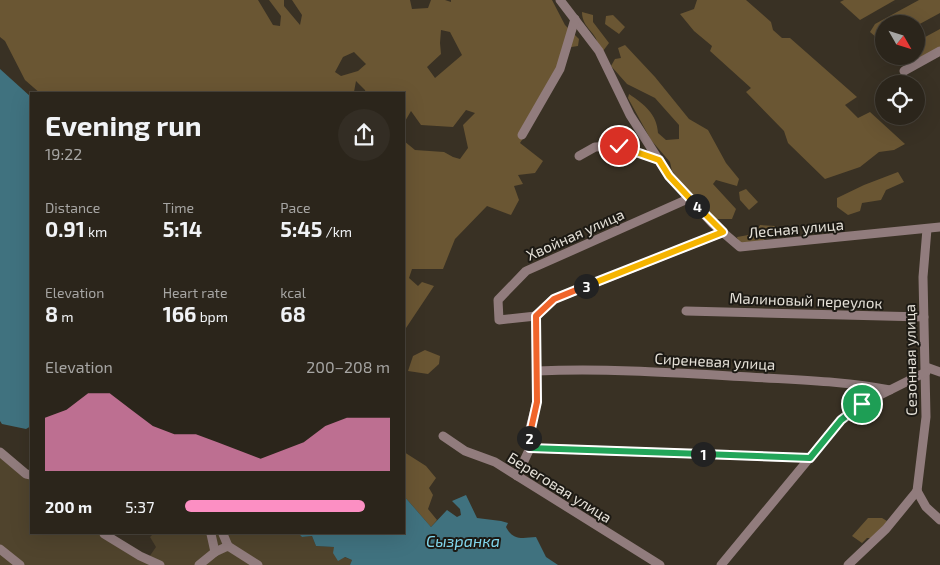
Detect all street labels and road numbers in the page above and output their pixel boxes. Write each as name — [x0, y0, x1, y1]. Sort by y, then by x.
street label: Хвойная улица — [523, 204, 627, 265]
street label: Лесная улица — [748, 215, 845, 242]
street label: Малиновый переулок — [729, 288, 883, 313]
street label: Сезонная улица — [900, 304, 921, 416]
street label: Сиреневая улица — [654, 349, 776, 374]
street label: Береговая улица — [504, 448, 615, 527]

